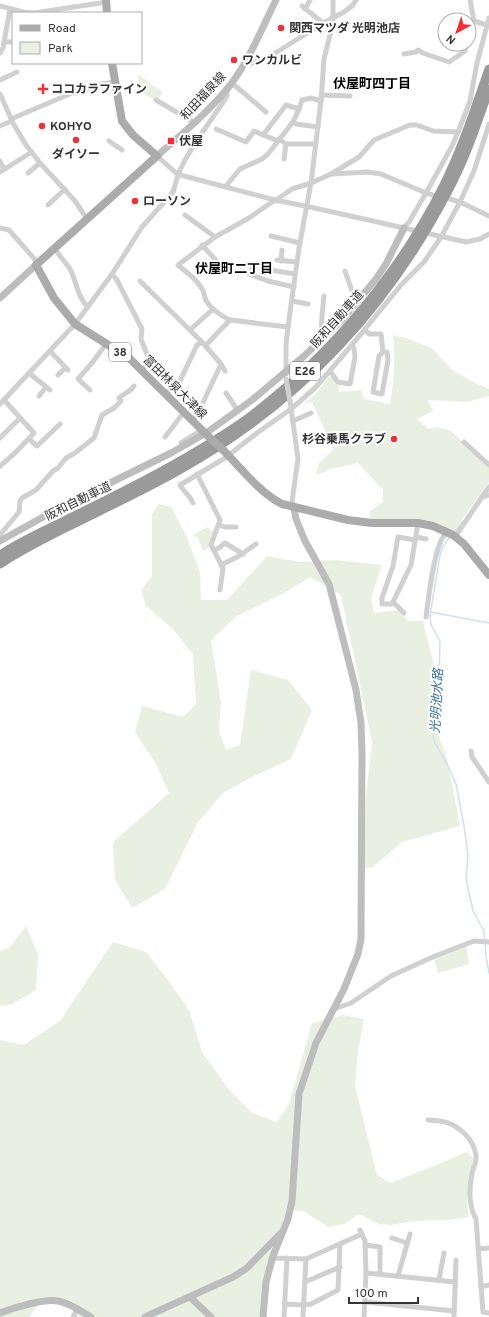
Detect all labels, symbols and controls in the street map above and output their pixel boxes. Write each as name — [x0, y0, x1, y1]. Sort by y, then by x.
legend — [12, 12, 142, 64]
north arrow — [437, 12, 477, 52]
text: Road — [48, 21, 76, 37]
place label: 関西マツダ 光明池店 — [289, 21, 400, 37]
marker: 関西マツダ 光明池店 — [276, 23, 286, 33]
text: N — [444, 31, 459, 47]
text: Park — [48, 41, 73, 57]
place label: ワンカルビ — [242, 53, 302, 69]
marker: ワンカルビ — [229, 55, 239, 65]
street label: 和田福泉線 — [177, 69, 230, 124]
district label: 伏屋町四丁目 — [333, 76, 411, 93]
place label: ココカラファイン — [51, 82, 147, 98]
marker: ココカラファイン — [38, 84, 48, 94]
place label: KOHYO — [50, 119, 92, 135]
marker: KOHYO — [37, 121, 47, 131]
place label: 伏屋 — [179, 134, 203, 150]
marker: ダイソー — [71, 135, 81, 145]
marker: 伏屋 — [166, 136, 176, 146]
place label: ダイソー — [52, 147, 100, 163]
place label: ローソン — [143, 194, 191, 210]
marker: ローソン — [130, 196, 140, 206]
district label: 伏屋町二丁目 — [195, 261, 273, 278]
street label: 阪和自動車道 — [308, 288, 368, 352]
road number: 38 — [109, 343, 131, 361]
street label: 富田林泉大津線 — [139, 352, 210, 423]
road number: E26 — [290, 362, 320, 380]
place label: 杉谷乗馬クラブ — [302, 432, 386, 448]
marker: 杉谷乗馬クラブ — [389, 434, 399, 444]
street label: 阪和自動車道 — [43, 479, 114, 525]
water label: 光明池水路 — [428, 667, 448, 734]
scale bar — [349, 1279, 418, 1305]
text: 100 m — [355, 1286, 388, 1302]

